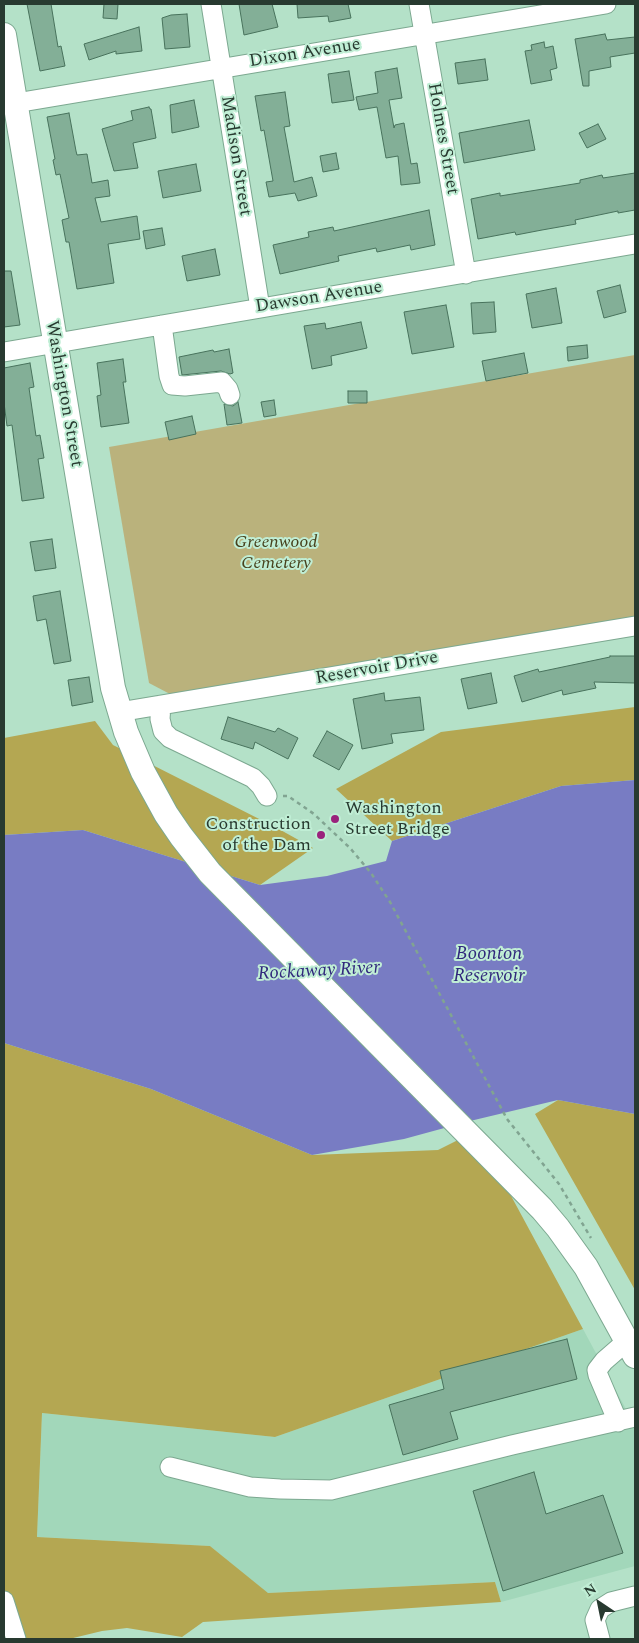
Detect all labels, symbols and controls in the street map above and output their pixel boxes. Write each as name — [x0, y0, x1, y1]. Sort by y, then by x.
street label: Dixon Avenue — [248, 35, 362, 73]
street label: Holmes Street — [422, 81, 462, 197]
street label: Madison Street — [215, 94, 255, 218]
street label: Dawson Avenue — [254, 277, 384, 319]
street label: Washington Street — [39, 319, 87, 469]
park label: Greenwood Cemetery — [234, 532, 318, 574]
street label: Reservoir Drive — [314, 648, 440, 690]
place label: Washington Street Bridge — [345, 798, 450, 841]
marker: Washington Street Bridge — [329, 813, 341, 825]
place label: Construction of the Dam — [206, 814, 311, 856]
marker: Construction of the Dam — [315, 829, 327, 841]
water label: Boonton Reservoir — [453, 944, 525, 988]
water label: Rockaway River — [257, 957, 381, 987]
north arrow — [574, 1578, 624, 1628]
text: N — [580, 1578, 601, 1602]

